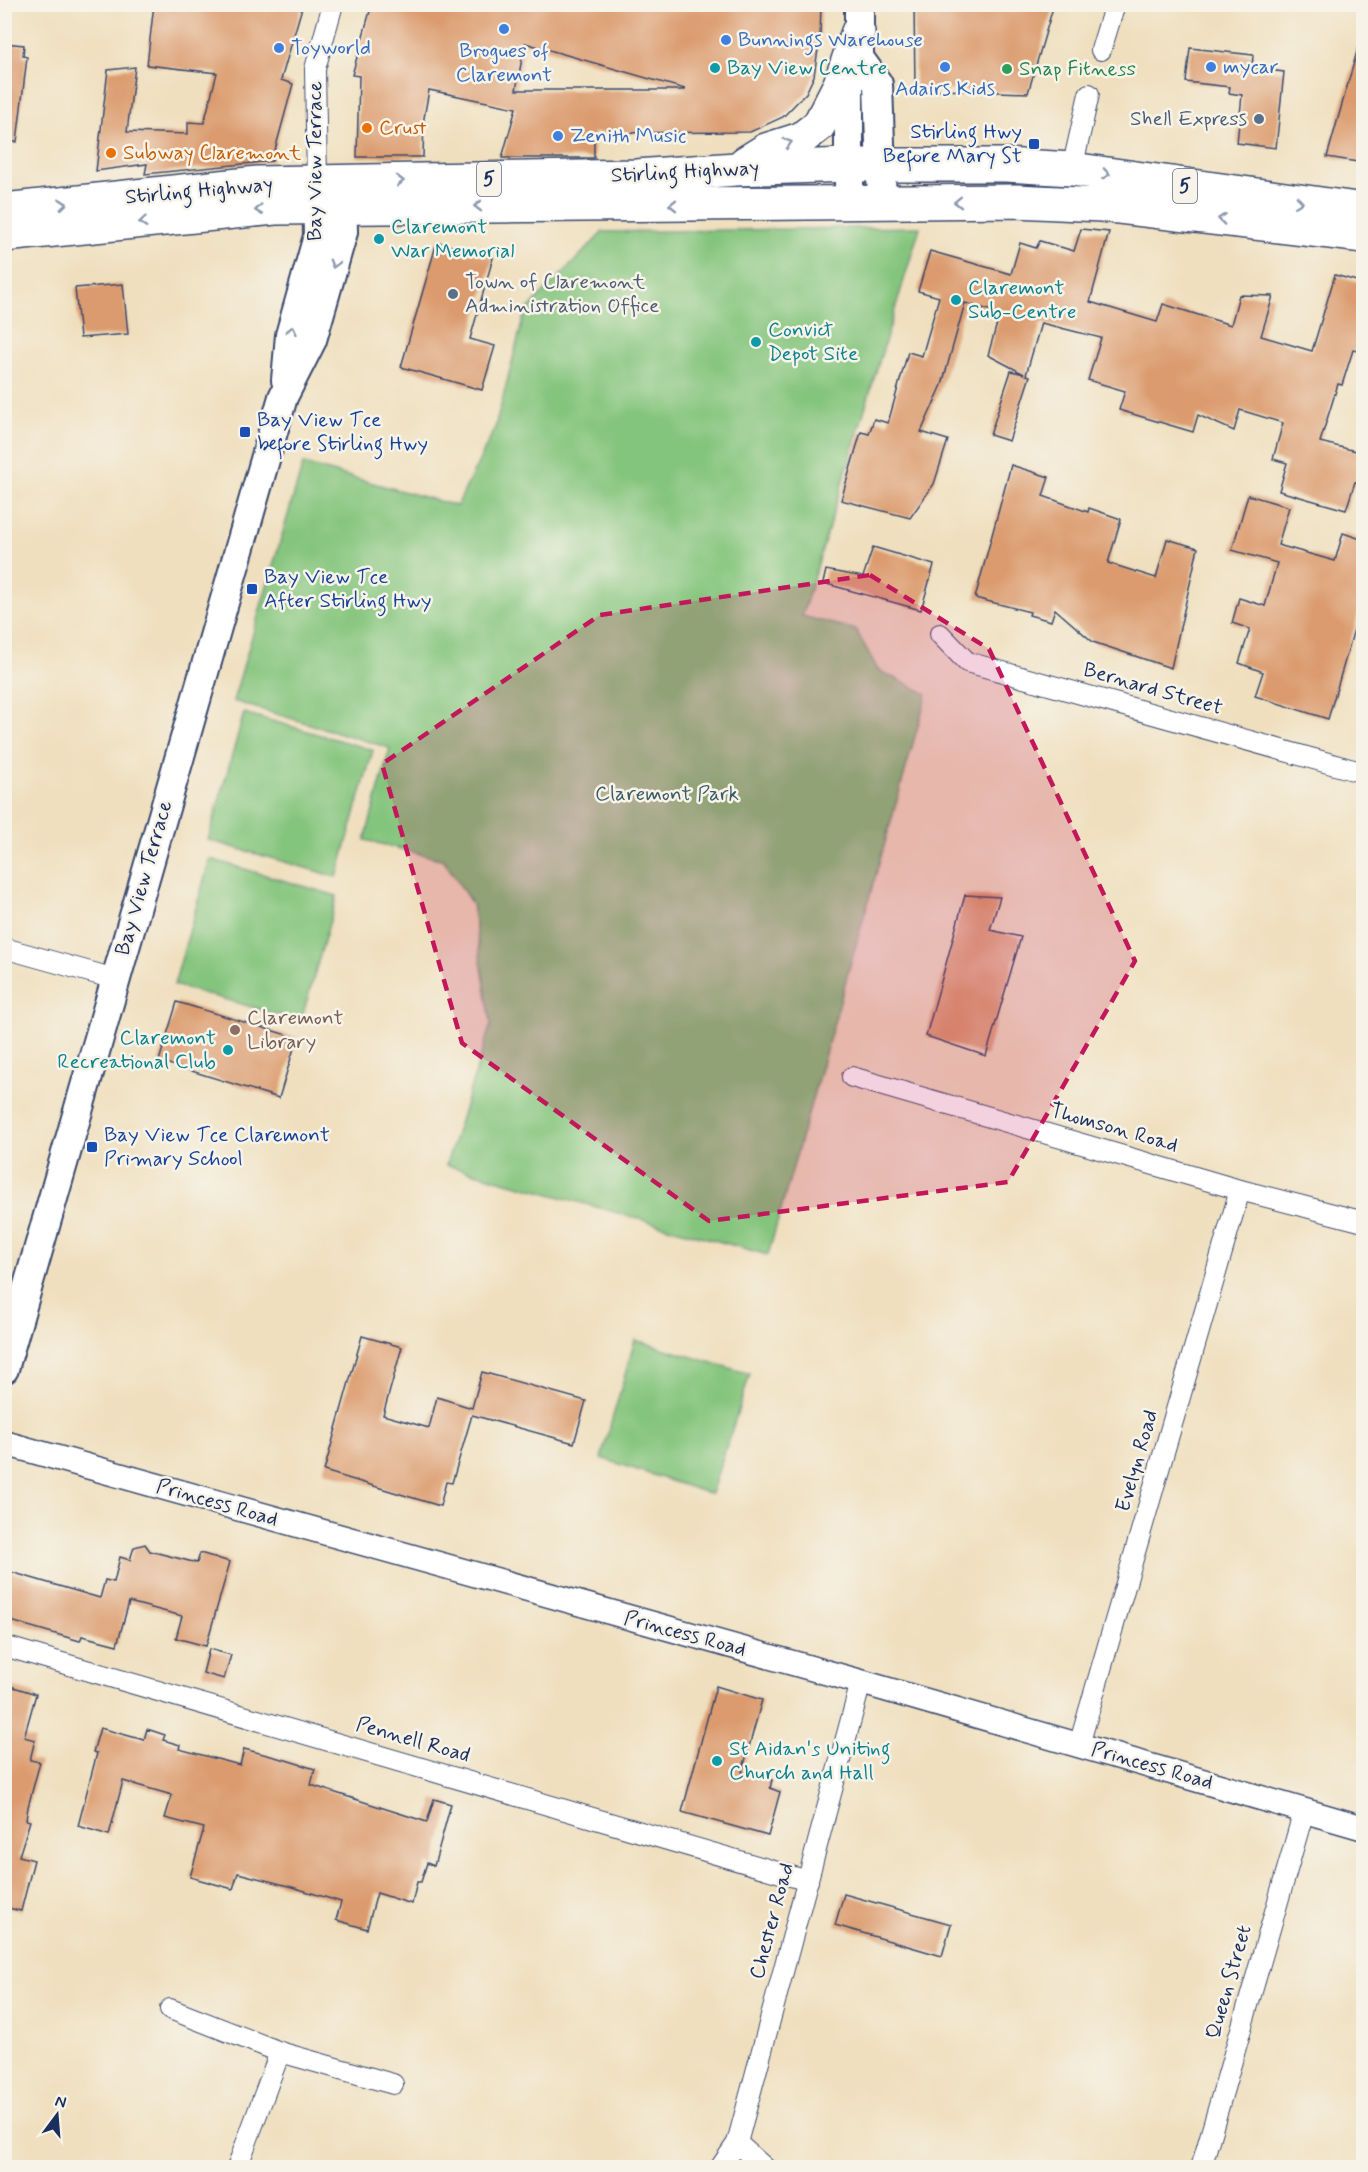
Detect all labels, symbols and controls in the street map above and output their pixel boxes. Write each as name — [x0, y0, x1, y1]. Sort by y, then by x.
marker: Brogues of Claremont — [497, 22, 511, 36]
place label: Bunnings Warehouse — [738, 26, 923, 56]
marker: Bunnings Warehouse — [719, 33, 733, 47]
place label: Toyworld — [291, 34, 371, 62]
place label: Brogues of Claremont — [456, 37, 552, 89]
marker: Toyworld — [272, 41, 286, 55]
place label: mycar — [1223, 53, 1279, 81]
place label: Bay View Centre — [727, 54, 887, 82]
place label: Snap Fitness — [1019, 55, 1136, 83]
marker: Adairs Kids — [938, 60, 952, 74]
marker: mycar — [1204, 60, 1218, 74]
marker: Bay View Centre — [708, 61, 722, 75]
marker: Snap Fitness — [1000, 62, 1014, 76]
place label: Adairs Kids — [895, 75, 995, 103]
street label: Bay View Terrace — [301, 81, 329, 241]
place label: Shell Express — [1130, 105, 1247, 133]
marker: Shell Express — [1252, 112, 1266, 126]
place label: Crust — [379, 114, 427, 142]
place label: Stirling Hwy Before Mary St — [883, 118, 1022, 172]
marker: Crust — [360, 121, 374, 135]
place label: Zenith Music — [570, 122, 686, 150]
marker: Zenith Music — [551, 129, 565, 143]
marker: Stirling Hwy Before Mary St — [1027, 137, 1041, 151]
one-way arrow — [782, 138, 793, 150]
place label: Subway Claremont — [123, 139, 302, 167]
marker: Subway Claremont — [104, 146, 118, 160]
street label: Stirling Highway — [610, 154, 760, 192]
road number: 5 — [477, 162, 501, 196]
one-way arrow — [1101, 168, 1110, 180]
road number: 5 — [1173, 169, 1197, 203]
street label: Stirling Highway — [124, 171, 274, 213]
one-way arrow — [396, 175, 405, 187]
one-way arrow — [1294, 195, 1303, 207]
one-way arrow — [953, 196, 962, 208]
one-way arrow — [58, 198, 67, 211]
one-way arrow — [668, 199, 677, 211]
one-way arrow — [473, 200, 482, 212]
one-way arrow — [255, 203, 264, 216]
place label: Claremont War Memorial — [391, 213, 515, 265]
one-way arrow — [1217, 213, 1227, 226]
one-way arrow — [138, 215, 147, 228]
marker: Claremont War Memorial — [372, 232, 386, 246]
one-way arrow — [329, 258, 341, 269]
place label: Town of Claremont Administration Office — [465, 268, 659, 320]
place label: Claremont Sub-Centre — [968, 274, 1076, 326]
marker: Town of Claremont Administration Office — [446, 287, 460, 301]
marker: Claremont Sub-Centre — [949, 293, 963, 307]
place label: Convict Depot Site — [768, 316, 858, 368]
one-way arrow — [284, 325, 297, 335]
marker: Convict Depot Site — [749, 335, 763, 349]
place label: Bay View Tce before Stirling Hwy — [257, 406, 428, 460]
marker: Bay View Tce before Stirling Hwy — [238, 425, 252, 439]
place label: Bay View Tce After Stirling Hwy — [264, 563, 431, 617]
marker: Bay View Tce After Stirling Hwy — [245, 582, 259, 596]
street label: Bernard Street — [1080, 656, 1226, 722]
park label: Claremont Park — [595, 780, 739, 808]
street label: Bay View Terrace — [109, 797, 180, 959]
place label: Claremont Library — [247, 1004, 344, 1056]
marker: Claremont Library — [228, 1023, 242, 1037]
place label: Claremont Recreational Club — [57, 1024, 216, 1076]
marker: Claremont Recreational Club — [221, 1043, 235, 1057]
street label: Thomson Road — [1047, 1096, 1181, 1160]
place label: Bay View Tce Claremont Primary School — [104, 1121, 330, 1173]
marker: Bay View Tce Claremont Primary School — [85, 1140, 99, 1154]
street label: Evelyn Road — [1109, 1407, 1165, 1515]
street label: Princess Road — [153, 1472, 281, 1534]
street label: Princess Road — [621, 1604, 749, 1664]
street label: Pennell Road — [353, 1710, 473, 1770]
place label: St Aidan's Uniting Church and Hall — [729, 1735, 891, 1787]
street label: Princess Road — [1088, 1735, 1216, 1797]
marker: St Aidan's Uniting Church and Hall — [710, 1754, 724, 1768]
street label: Chester Road — [743, 1860, 801, 1982]
street label: Queen Street — [1199, 1922, 1259, 2042]
north arrow — [27, 2085, 87, 2145]
text: N — [53, 2090, 69, 2114]

